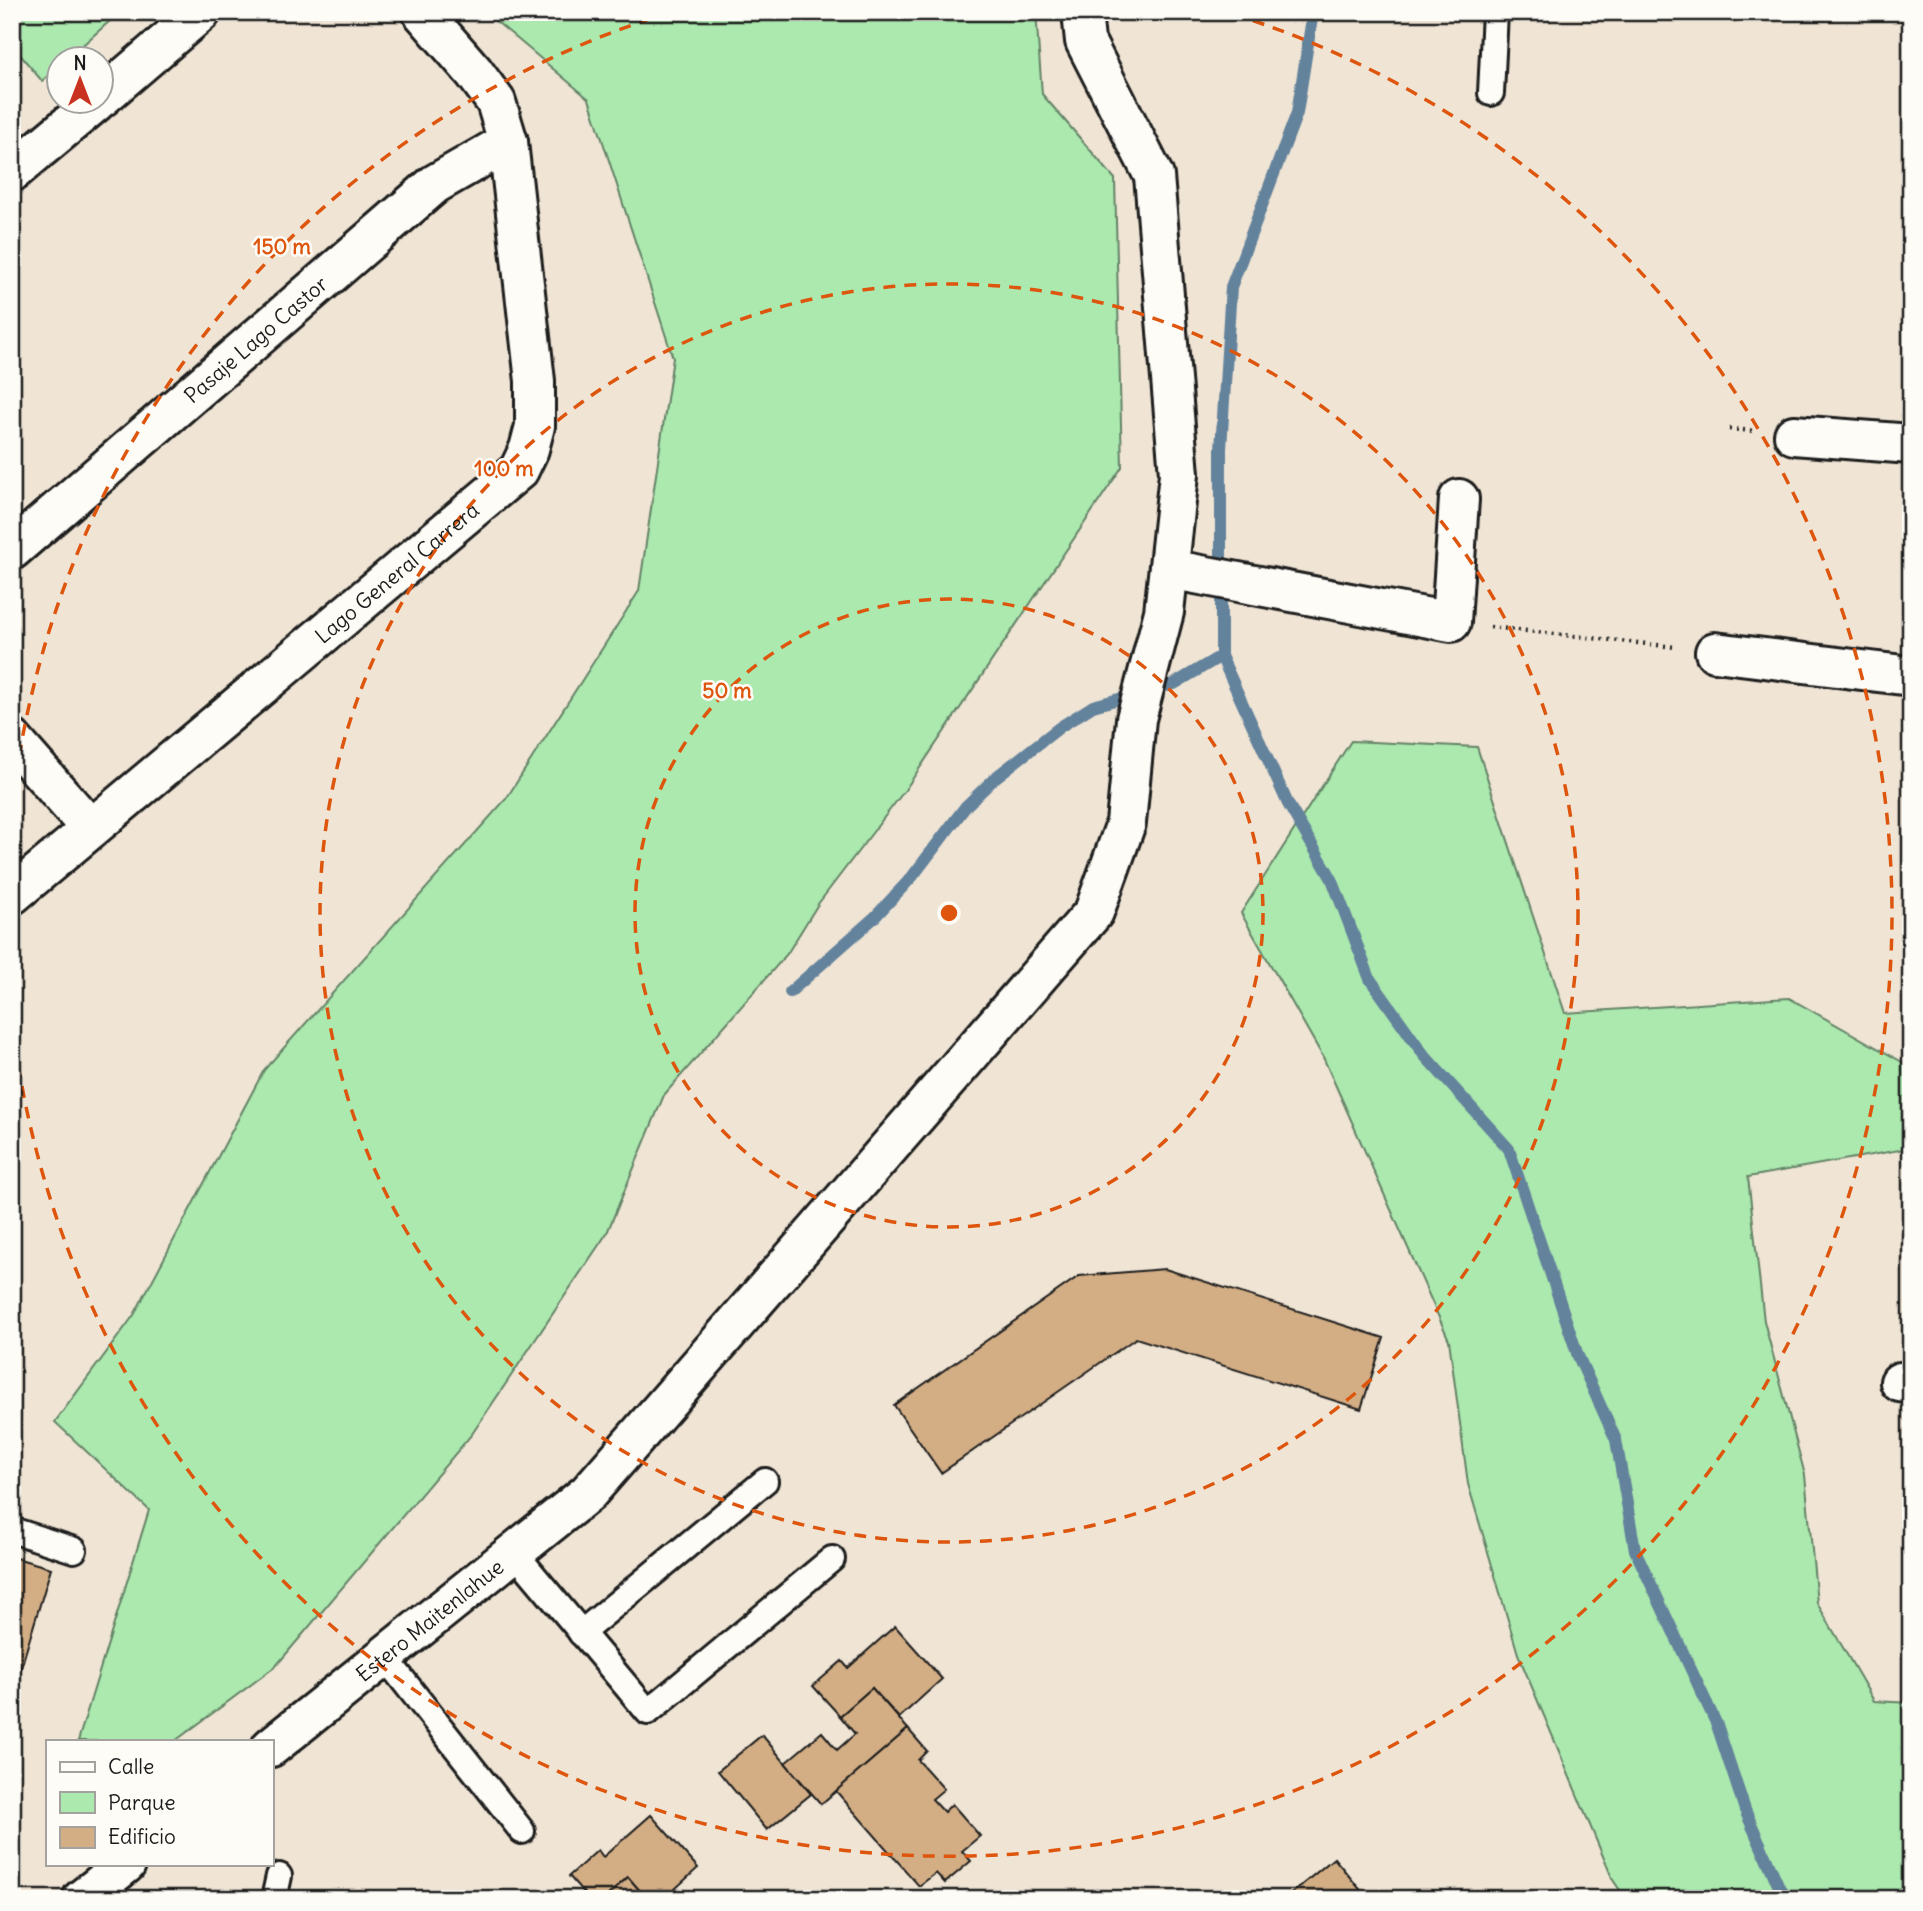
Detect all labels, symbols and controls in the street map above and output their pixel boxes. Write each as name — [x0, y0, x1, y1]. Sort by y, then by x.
north arrow — [46, 46, 116, 116]
text: N — [73, 51, 87, 75]
text: 150 m — [253, 233, 311, 260]
street label: Pasaje Lago Castor — [178, 270, 333, 409]
text: 100 m — [474, 455, 534, 482]
street label: Lago General Carrera — [309, 496, 484, 649]
text: 50 m — [702, 677, 752, 704]
centre of rings — [937, 901, 961, 925]
street label: Estero Maitenlahue — [350, 1553, 509, 1687]
legend — [46, 1740, 273, 1866]
text: Calle — [108, 1753, 154, 1780]
text: Parque — [108, 1789, 176, 1816]
text: Edificio — [108, 1823, 176, 1850]

